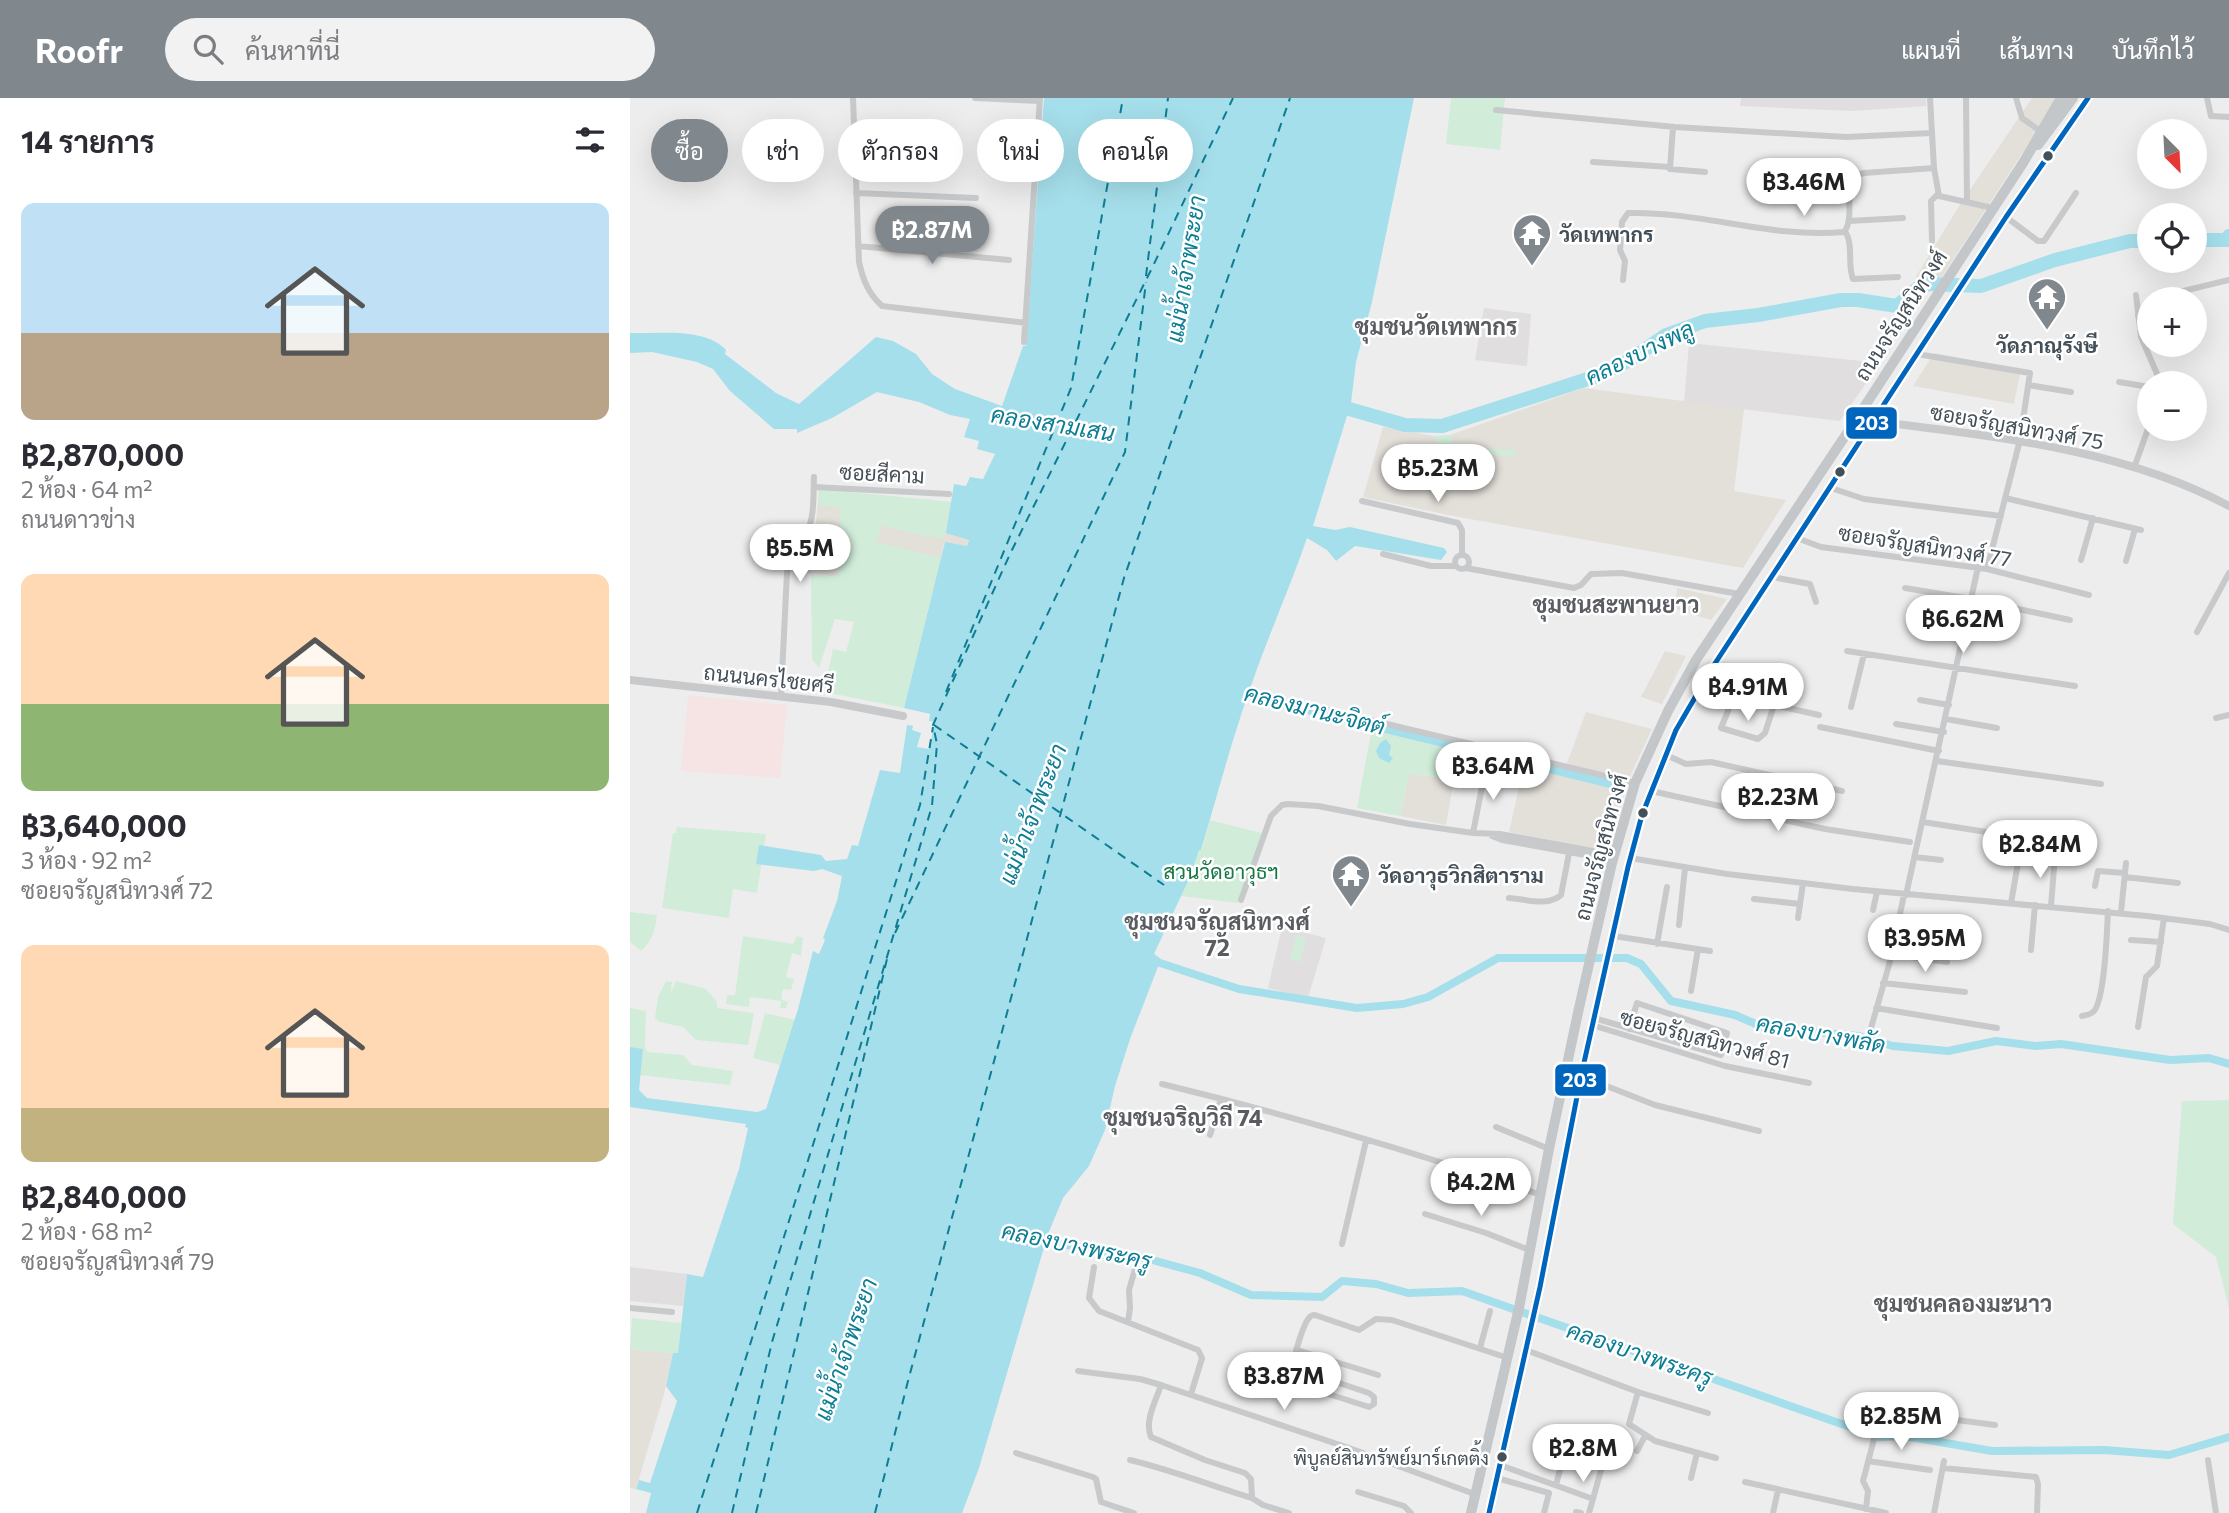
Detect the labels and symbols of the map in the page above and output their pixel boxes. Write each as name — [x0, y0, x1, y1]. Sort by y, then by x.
north arrow — [2137, 119, 2207, 189]
unlabelled marker — [2041, 149, 2055, 163]
pin: ฿3.46M — [1747, 158, 1861, 218]
water label: แม่น้ำเจ้าพระยา — [1155, 193, 1210, 345]
pin: ฿2.87M — [875, 206, 989, 266]
temple icon: วัดเทพากร — [1511, 212, 1553, 267]
place label: วัดเทพากร — [1559, 221, 1653, 246]
street label: ถนนจรัญสนิทวงศ์ — [1849, 245, 1952, 385]
temple icon: วัดภาณุรังษี — [2026, 276, 2068, 331]
district label: ชุมชนวัดเทพากร — [1355, 312, 1517, 344]
water label: คลองบางพลู — [1580, 314, 1700, 394]
place label: วัดภาณุรังษี — [1996, 332, 2099, 361]
street label: ซอยจรัญสนิทวงศ์ 75 — [1928, 398, 2106, 455]
water label: คลองสามเสน — [989, 399, 1117, 447]
line badge: 203 — [1845, 406, 1898, 440]
text: 203 — [1855, 411, 1889, 434]
pin: ฿5.23M — [1381, 444, 1495, 504]
street label: ซอยสีคาม — [839, 458, 925, 488]
unlabelled marker — [1833, 465, 1847, 479]
street label: ซอยจรัญสนิทวงศ์ 77 — [1836, 519, 2013, 572]
pin: ฿5.5M — [751, 524, 849, 584]
district label: ชุมชนสะพานยาว — [1533, 590, 1699, 622]
pin: ฿6.62M — [1906, 596, 2020, 655]
street label: ถนนนครไชยศรี — [703, 659, 835, 697]
pin: ฿4.91M — [1691, 664, 1805, 723]
water label: คลองมานะจิตต์ — [1242, 677, 1391, 741]
water label: แม่น้ำเจ้าพระยา — [988, 738, 1072, 888]
pin: ฿3.64M — [1436, 742, 1550, 802]
street label: ถนนจรัญสนิทวงศ์ — [1568, 771, 1633, 923]
pin: ฿2.23M — [1721, 774, 1835, 833]
unlabelled marker — [1636, 806, 1650, 820]
pin: ฿2.84M — [1983, 820, 2097, 880]
temple icon: วัดอาวุธวิกสิตาราม — [1330, 853, 1372, 908]
park label: สวนวัดอาวุธฯ — [1163, 858, 1279, 886]
place label: วัดอาวุธวิกสิตาราม — [1378, 862, 1544, 891]
district label: ชุมชนจรัญสนิทวงศ์ 72 — [1124, 906, 1311, 961]
pin: ฿3.95M — [1868, 914, 1982, 974]
street label: ซอยจรัญสนิทวงศ์ 81 — [1617, 1003, 1793, 1074]
water label: คลองบางพลัด — [1754, 1008, 1888, 1058]
line badge: 203 — [1554, 1063, 1607, 1097]
text: 203 — [1563, 1068, 1597, 1091]
district label: ชุมชนจริญวิถี 74 — [1103, 1103, 1263, 1135]
pin: ฿4.2M — [1432, 1158, 1530, 1218]
water label: คลองบางพระครู — [999, 1215, 1155, 1279]
water label: แม่น้ำเจ้าพระยา — [803, 1273, 882, 1424]
district label: ชุมชนคลองมะนาว — [1874, 1289, 2052, 1321]
water label: คลองบางพระครู — [1562, 1315, 1718, 1395]
pin: ฿3.87M — [1227, 1352, 1341, 1412]
pin: ฿2.85M — [1844, 1392, 1958, 1452]
pin: ฿2.8M — [1534, 1424, 1632, 1484]
place label: พิบูลย์สินทรัพย์มาร์เกตติ้ง — [1293, 1440, 1489, 1472]
marker: พิบูลย์สินทรัพย์มาร์เกตติ้ง — [1495, 1450, 1509, 1464]

